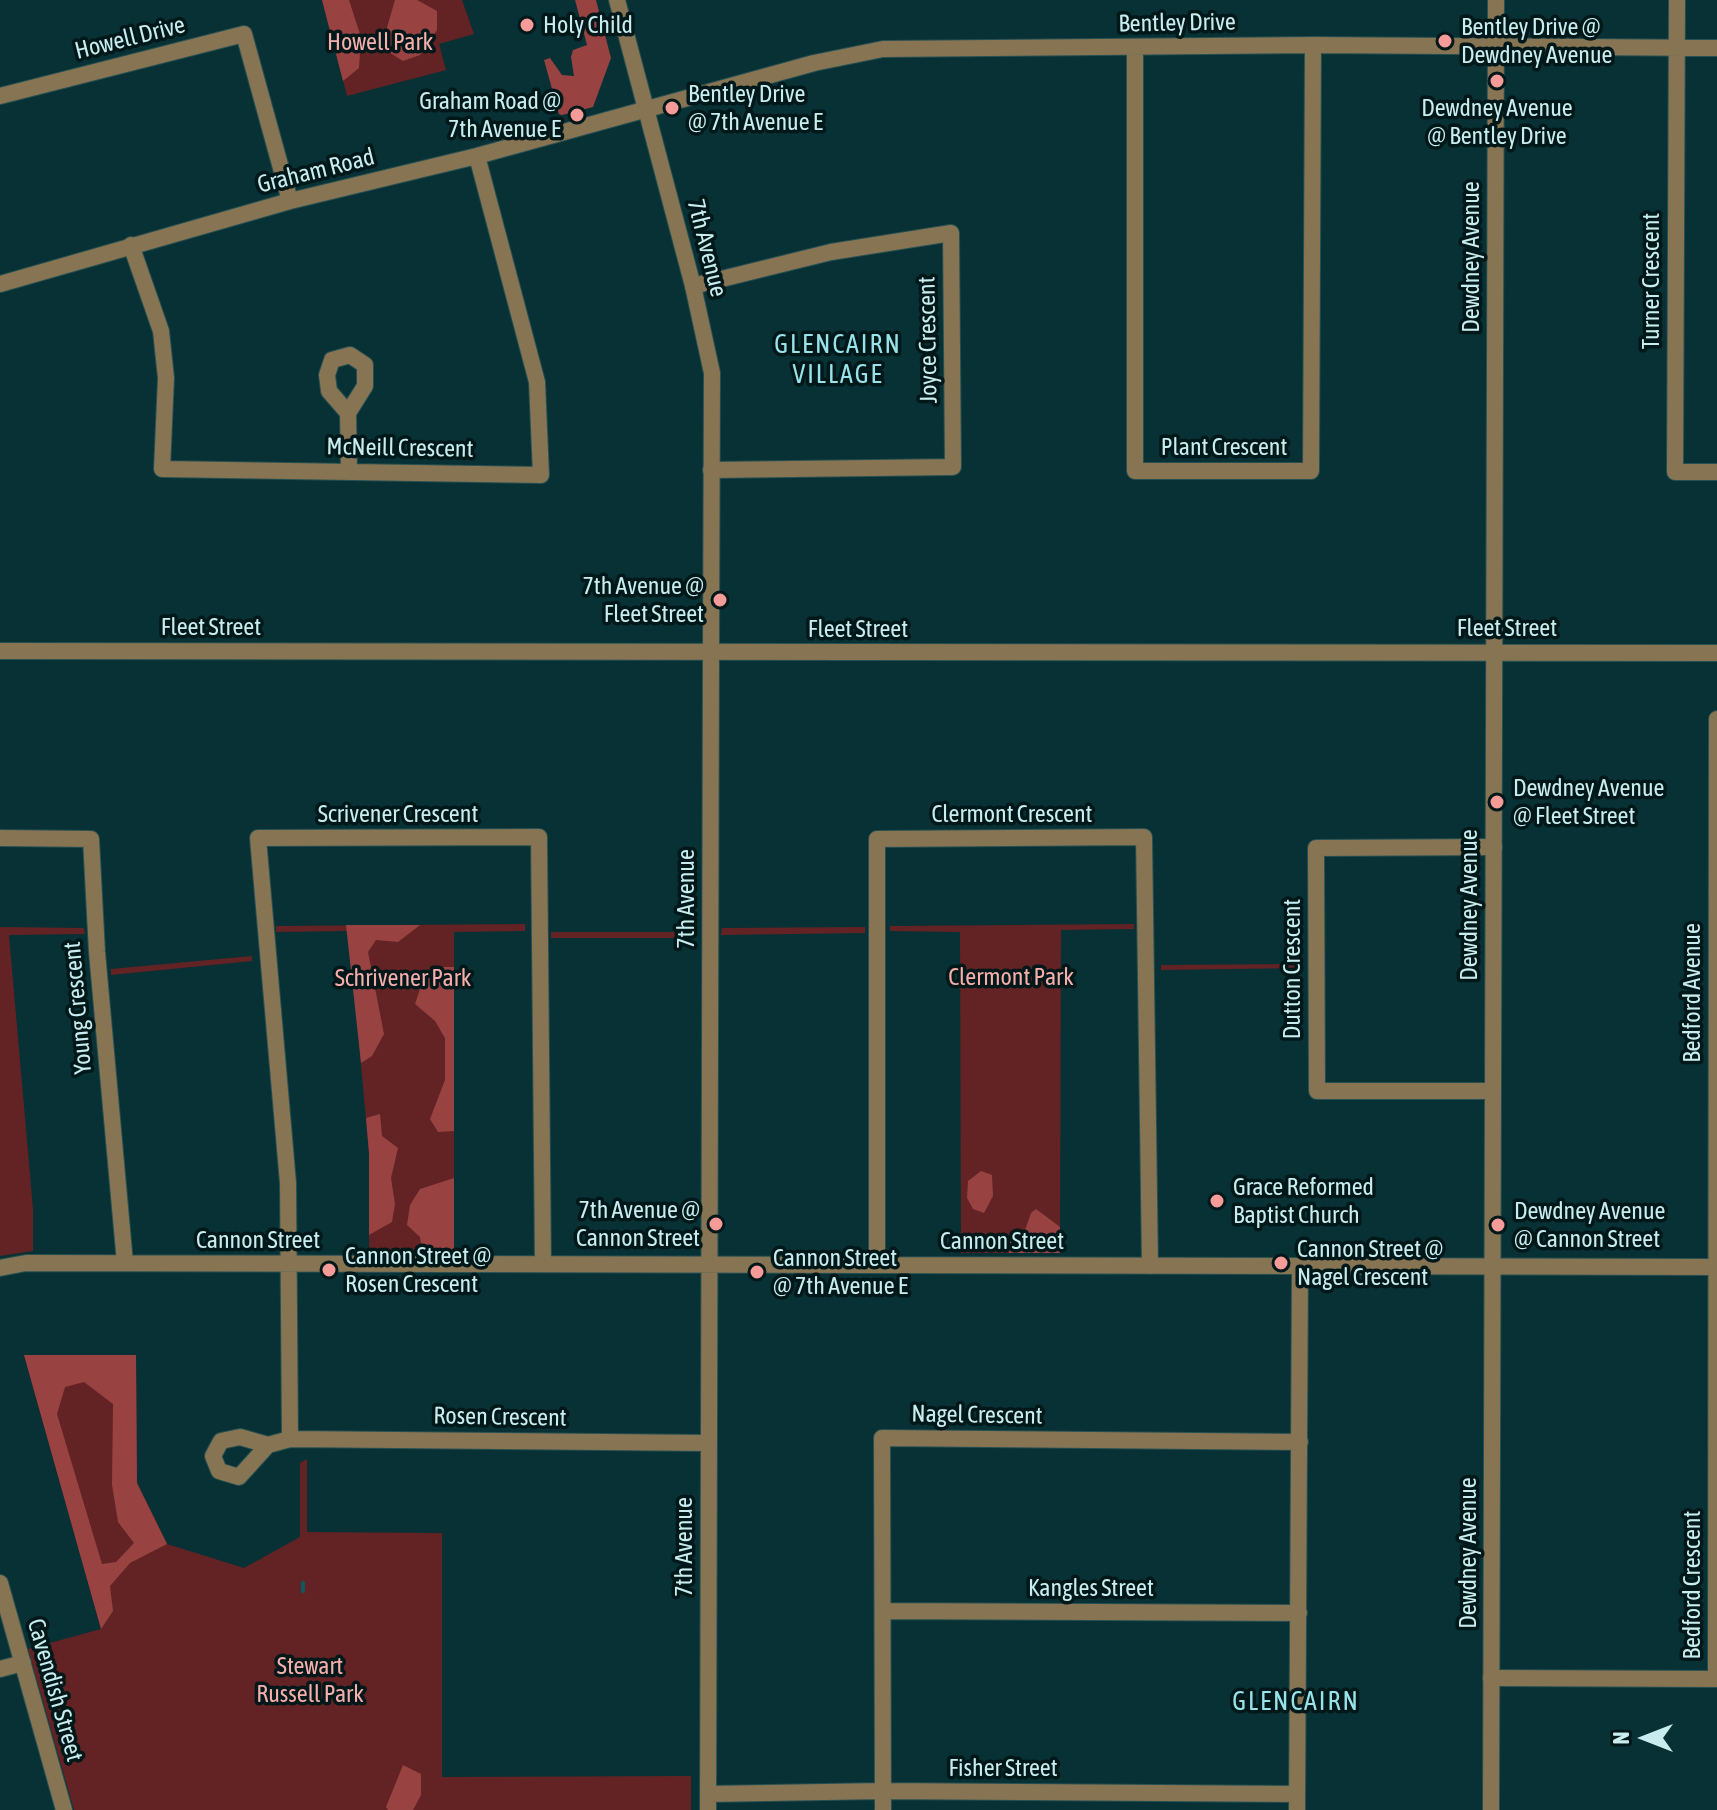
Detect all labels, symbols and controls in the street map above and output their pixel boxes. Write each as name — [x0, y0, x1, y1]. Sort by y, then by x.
street label: Bentley Drive — [1118, 8, 1236, 38]
street label: Howell Drive — [72, 10, 188, 66]
place label: Holy Child — [543, 11, 633, 39]
place label: Bentley Drive @ Dewdney Avenue — [1461, 13, 1612, 69]
marker: Holy Child — [518, 16, 536, 34]
park label: Howell Park — [327, 28, 433, 56]
marker: Bentley Drive @ Dewdney Avenue — [1436, 32, 1454, 50]
marker: Dewdney Avenue @ Bentley Drive — [1488, 72, 1506, 90]
place label: Bentley Drive @ 7th Avenue E — [688, 80, 823, 136]
place label: Graham Road @ 7th Avenue E — [419, 87, 561, 143]
place label: Dewdney Avenue @ Bentley Drive — [1421, 94, 1573, 150]
marker: Bentley Drive @ 7th Avenue E — [663, 99, 681, 117]
marker: Graham Road @ 7th Avenue E — [568, 106, 586, 124]
street label: Graham Road — [254, 143, 378, 199]
street label: Dewdney Avenue — [1457, 181, 1485, 333]
street label: 7th Avenue — [681, 196, 733, 300]
street label: Turner Crescent — [1637, 213, 1665, 349]
street label: Joyce Crescent — [912, 276, 944, 404]
district label: GLENCAIRN VILLAGE — [774, 329, 902, 390]
street label: McNeill Crescent — [326, 432, 474, 464]
street label: Plant Crescent — [1161, 433, 1287, 461]
place label: 7th Avenue @ Fleet Street — [582, 572, 704, 628]
marker: 7th Avenue @ Fleet Street — [711, 591, 729, 609]
street label: Fleet Street — [161, 613, 261, 641]
street label: Fleet Street — [1457, 614, 1557, 642]
street label: Fleet Street — [808, 615, 908, 643]
place label: Dewdney Avenue @ Fleet Street — [1513, 774, 1664, 830]
marker: Dewdney Avenue @ Fleet Street — [1488, 793, 1506, 811]
street label: Scrivener Crescent — [318, 800, 478, 828]
street label: Clermont Crescent — [932, 800, 1092, 828]
street label: Dewdney Avenue — [1455, 829, 1483, 981]
street label: 7th Avenue — [672, 849, 700, 949]
street label: Dutton Crescent — [1278, 899, 1306, 1039]
street label: Bedford Avenue — [1678, 923, 1706, 1063]
street label: Young Crescent — [58, 941, 98, 1075]
park label: Clermont Park — [948, 963, 1074, 991]
park label: Schrivener Park — [335, 964, 471, 992]
place label: Grace Reformed Baptist Church — [1233, 1173, 1374, 1229]
marker: Grace Reformed Baptist Church — [1208, 1192, 1226, 1210]
place label: 7th Avenue @ Cannon Street — [576, 1196, 700, 1252]
place label: Dewdney Avenue @ Cannon Street — [1514, 1197, 1665, 1253]
marker: 7th Avenue @ Cannon Street — [707, 1215, 725, 1233]
marker: Dewdney Avenue @ Cannon Street — [1489, 1216, 1507, 1234]
street label: Cannon Street — [196, 1226, 320, 1254]
street label: Cannon Street — [940, 1227, 1064, 1255]
place label: Cannon Street @ Nagel Crescent — [1297, 1235, 1443, 1291]
place label: Cannon Street @ Rosen Crescent — [345, 1242, 491, 1298]
place label: Cannon Street @ 7th Avenue E — [773, 1244, 908, 1300]
marker: Cannon Street @ Nagel Crescent — [1272, 1254, 1290, 1272]
marker: Cannon Street @ Rosen Crescent — [320, 1261, 338, 1279]
marker: Cannon Street @ 7th Avenue E — [748, 1263, 766, 1281]
street label: Nagel Crescent — [911, 1399, 1043, 1431]
street label: Rosen Crescent — [433, 1401, 567, 1433]
street label: Dewdney Avenue — [1454, 1477, 1482, 1629]
street label: 7th Avenue — [670, 1497, 698, 1597]
street label: Bedford Crescent — [1678, 1511, 1706, 1659]
street label: Kangles Street — [1028, 1574, 1154, 1602]
street label: Cavendish Street — [21, 1615, 89, 1765]
park label: Stewart Russell Park — [256, 1652, 364, 1708]
district label: GLENCAIRN — [1232, 1686, 1360, 1718]
north arrow — [1605, 1698, 1685, 1778]
text: N — [1608, 1732, 1634, 1745]
street label: Fisher Street — [948, 1754, 1058, 1782]

